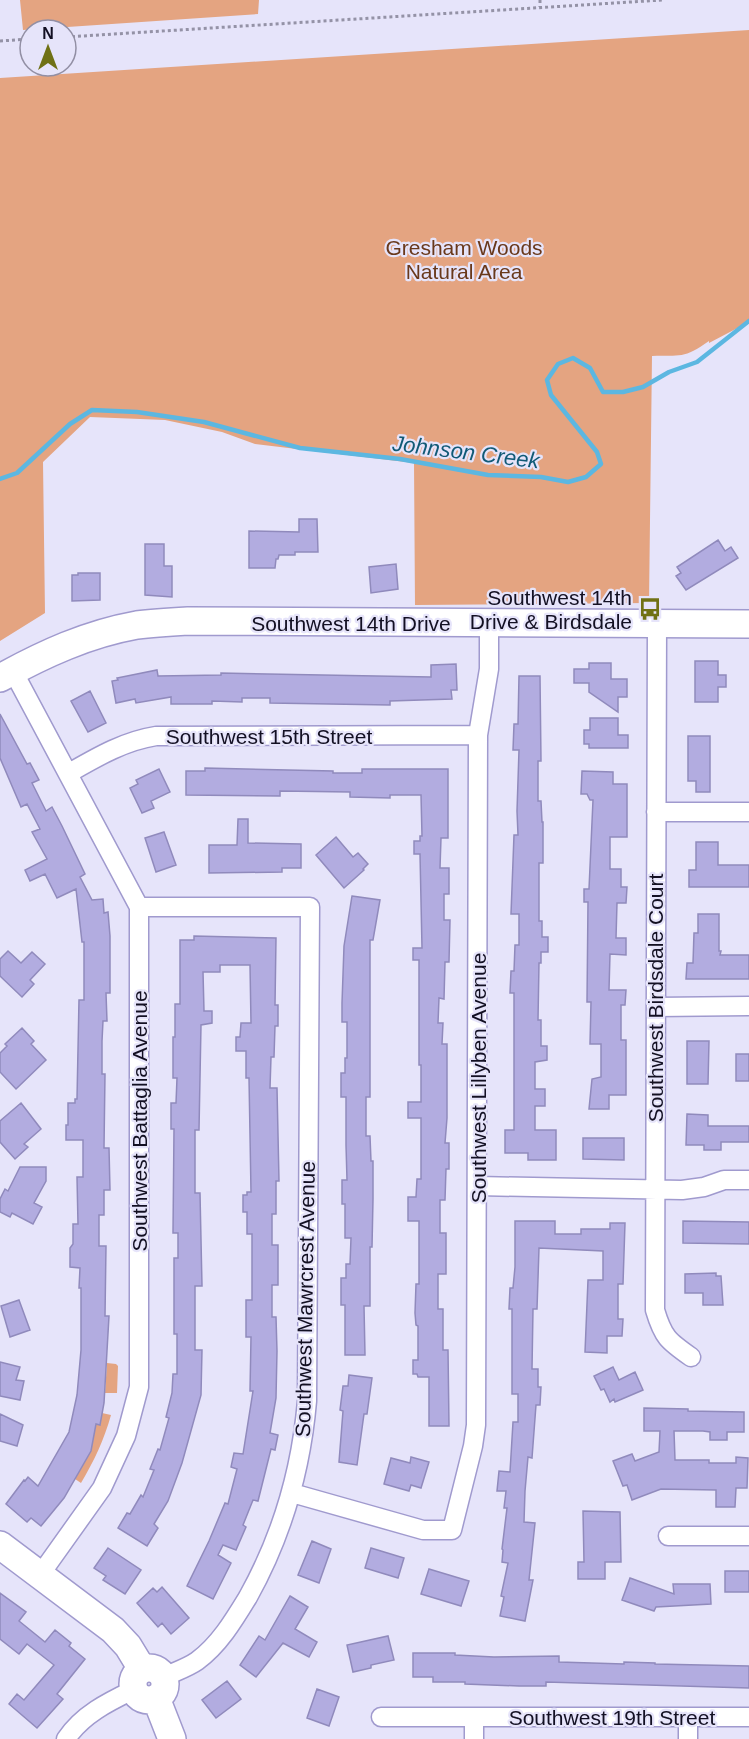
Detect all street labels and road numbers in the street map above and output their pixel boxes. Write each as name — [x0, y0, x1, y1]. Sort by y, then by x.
street label: Southwest 14th Drive — [251, 612, 451, 635]
street label: Southwest 15th Street — [166, 725, 372, 748]
street label: Southwest Birdsdale Court — [644, 874, 667, 1122]
street label: Southwest Lillyben Avenue — [467, 953, 490, 1203]
street label: Southwest Battaglia Avenue — [128, 990, 151, 1252]
street label: Southwest Mawrcrest Avenue — [291, 1161, 319, 1437]
street label: Southwest 19th Street — [509, 1706, 715, 1729]

